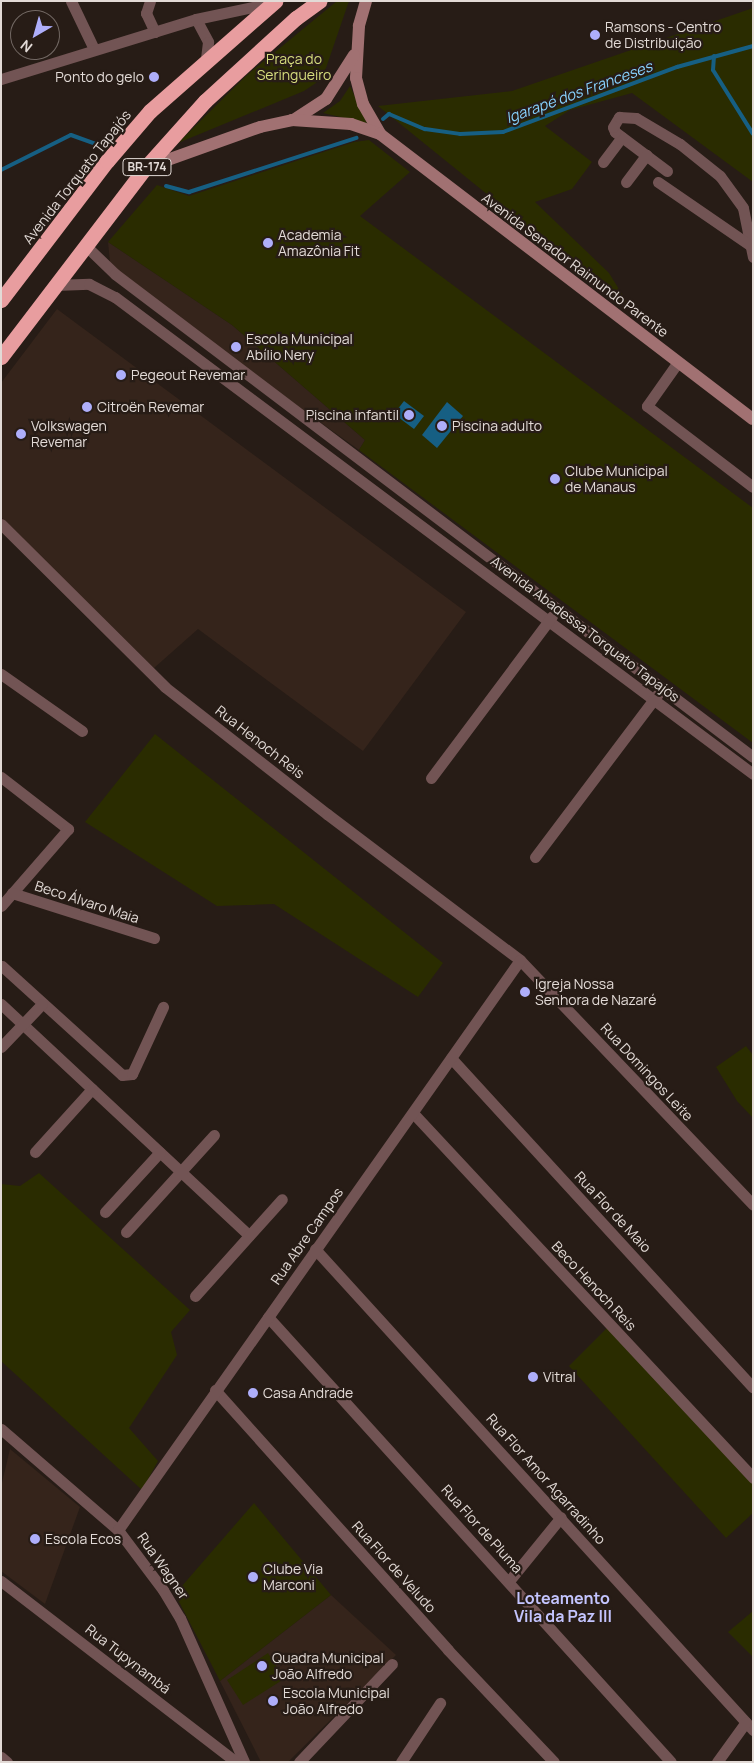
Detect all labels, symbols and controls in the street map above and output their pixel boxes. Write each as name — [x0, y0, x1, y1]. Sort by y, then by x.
north arrow — [10, 10, 60, 60]
place label: Ramsons - Centro de Distribuição — [605, 19, 721, 52]
marker: Ramsons - Centro de Distribuição — [589, 29, 601, 41]
text: N — [16, 36, 36, 57]
park label: Praça do Seringueiro — [257, 51, 331, 84]
water label: Igarapé dos Franceses — [503, 57, 655, 127]
place label: Ponto do gelo — [55, 69, 144, 85]
marker: Ponto do gelo — [148, 71, 160, 83]
street label: Avenida Torquato Tapajós — [20, 107, 134, 247]
road number: BR-174 — [122, 158, 172, 176]
street label: Avenida Senador Raimundo Parente — [478, 189, 672, 341]
place label: Academia Amazônia Fit — [278, 227, 360, 260]
marker: Academia Amazônia Fit — [262, 237, 274, 249]
place label: Escola Municipal Abílio Nery — [246, 331, 353, 364]
marker: Escola Municipal Abílio Nery — [230, 341, 242, 353]
place label: Pegeout Revemar — [131, 367, 245, 383]
marker: Pegeout Revemar — [115, 369, 127, 381]
place label: Citroën Revemar — [97, 399, 204, 415]
marker: Citroën Revemar — [81, 401, 93, 413]
place label: Piscina infantil — [306, 407, 399, 423]
marker: Piscina infantil — [403, 409, 415, 421]
place label: Volkswagen Revemar — [31, 418, 107, 451]
place label: Piscina adulto — [452, 418, 542, 434]
marker: Piscina adulto — [436, 420, 448, 432]
marker: Volkswagen Revemar — [15, 428, 27, 440]
place label: Clube Municipal de Manaus — [565, 463, 668, 496]
marker: Clube Municipal de Manaus — [549, 473, 561, 485]
street label: Avenida Abadessa Torquato Tapajós — [487, 553, 683, 705]
street label: Rua Henoch Reis — [212, 702, 308, 782]
street label: Beco Álvaro Maia — [33, 877, 141, 927]
place label: Igreja Nossa Senhora de Nazaré — [535, 976, 656, 1009]
marker: Igreja Nossa Senhora de Nazaré — [519, 986, 531, 998]
street label: Rua Domingos Leite — [597, 1020, 697, 1124]
street label: Rua Flor de Maio — [571, 1168, 655, 1256]
street label: Rua Abre Campos — [267, 1184, 347, 1288]
street label: Beco Henoch Reis — [548, 1238, 640, 1334]
place label: Vitral — [543, 1369, 576, 1385]
marker: Vitral — [527, 1371, 539, 1383]
place label: Casa Andrade — [263, 1385, 353, 1401]
marker: Casa Andrade — [247, 1387, 259, 1399]
street label: Rua Flor Amor Agarradinho — [483, 1410, 609, 1548]
street label: Rua Flor de Pluma — [438, 1481, 526, 1577]
street label: Rua Flor de Veludo — [348, 1518, 440, 1616]
street label: Rua Wagner — [134, 1529, 192, 1603]
place label: Escola Ecos — [45, 1531, 121, 1547]
marker: Escola Ecos — [29, 1533, 41, 1545]
place label: Clube Via Marconi — [263, 1561, 323, 1594]
marker: Clube Via Marconi — [247, 1571, 259, 1583]
district label: Loteamento Vila da Paz III — [514, 1588, 612, 1626]
street label: Rua Tupynambá — [82, 1621, 174, 1697]
place label: Quadra Municipal João Alfredo — [272, 1650, 384, 1682]
marker: Quadra Municipal João Alfredo — [256, 1660, 268, 1672]
place label: Escola Municipal João Alfredo — [283, 1685, 390, 1718]
marker: Escola Municipal João Alfredo — [267, 1695, 279, 1707]

